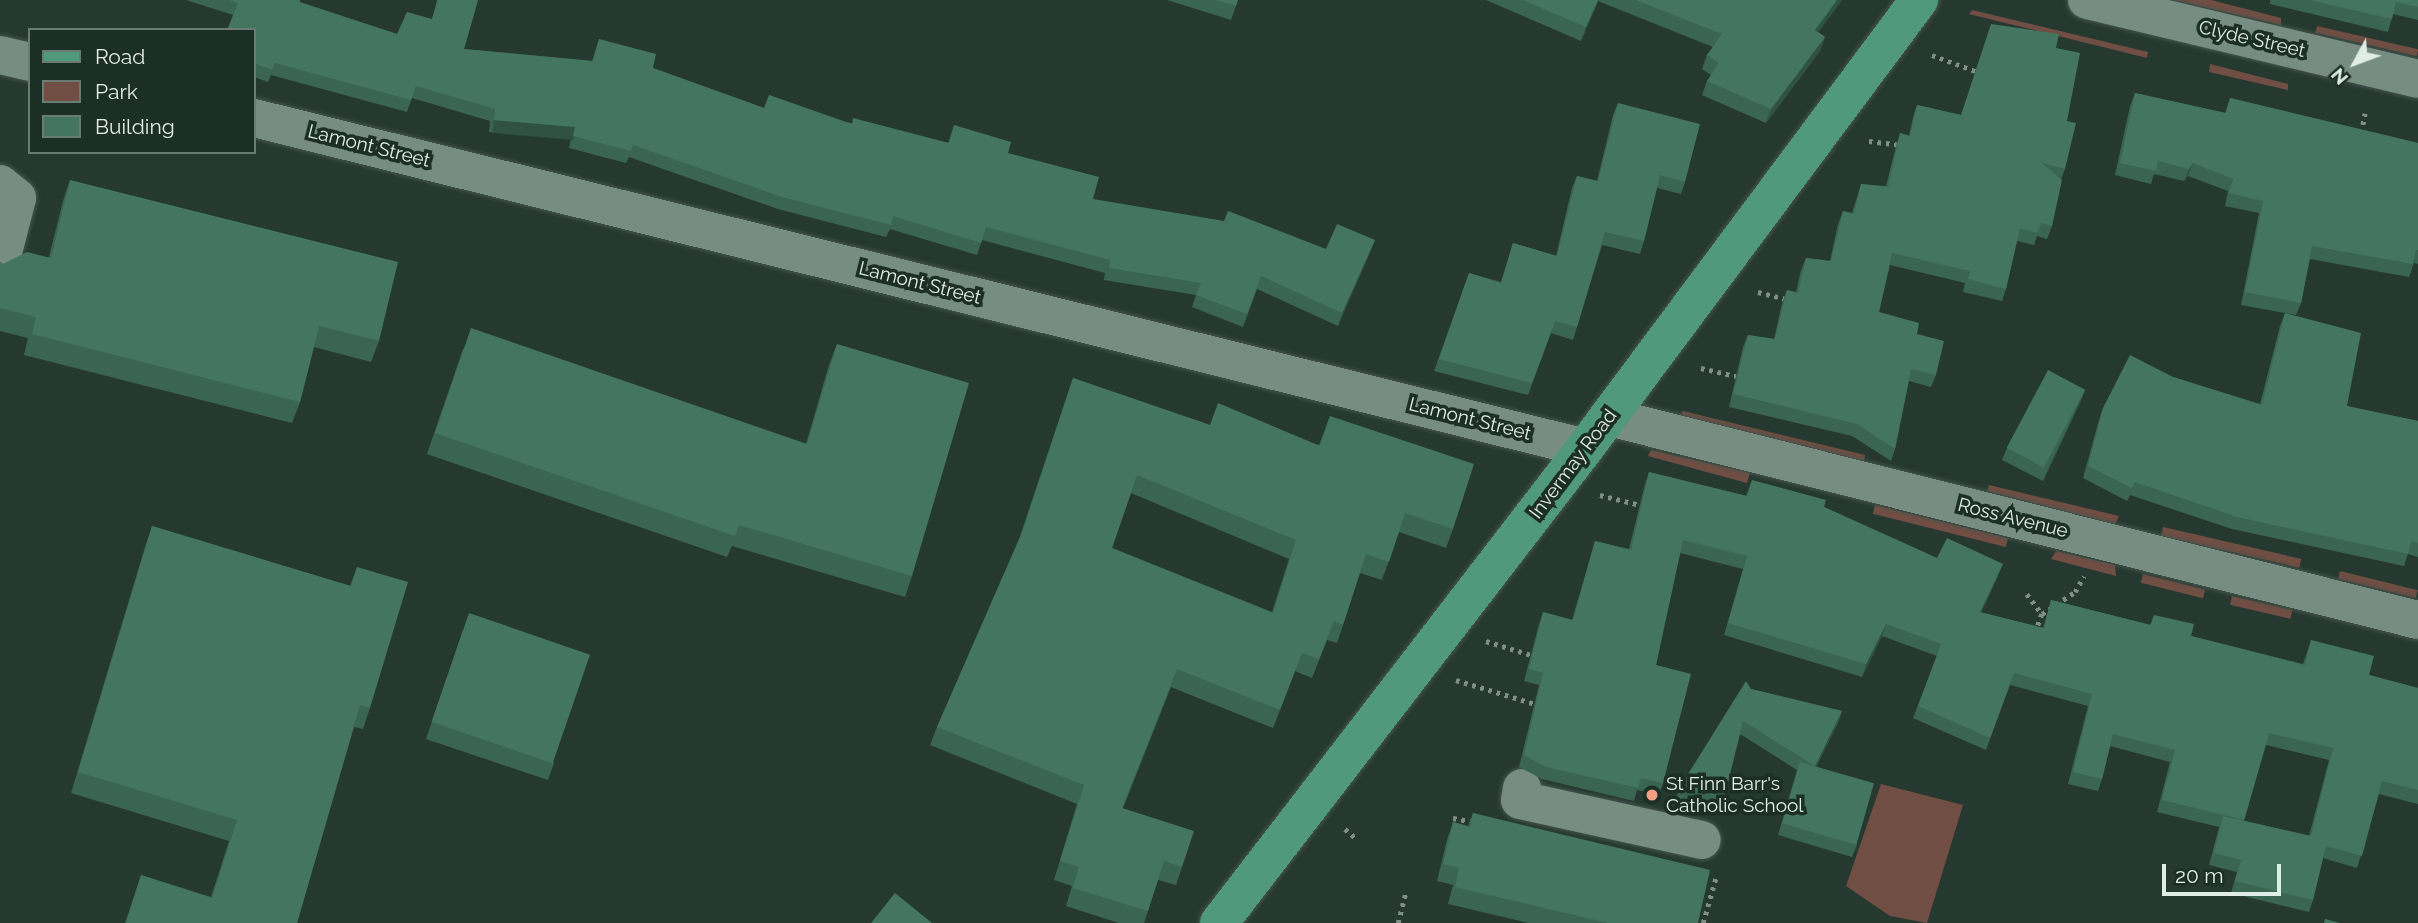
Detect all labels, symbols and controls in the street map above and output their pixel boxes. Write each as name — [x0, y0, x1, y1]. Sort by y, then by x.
street label: Clyde Street — [2197, 16, 2307, 62]
legend — [28, 28, 256, 154]
north arrow — [2320, 28, 2390, 98]
text: Road — [95, 44, 145, 69]
text: N — [2326, 64, 2352, 89]
text: Park — [95, 79, 138, 104]
text: Building — [95, 114, 175, 139]
street label: Lamont Street — [306, 120, 432, 172]
street label: Lamont Street — [857, 257, 983, 309]
street label: Lamont Street — [1407, 393, 1533, 445]
street label: Invermay Road — [1524, 405, 1622, 523]
street label: Ross Avenue — [1955, 493, 2071, 543]
place label: St Finn Barr's Catholic School — [1666, 773, 1803, 817]
marker: St Finn Barr's Catholic School — [1644, 787, 1660, 803]
scale bar — [2166, 850, 2285, 894]
text: 20 m — [2175, 863, 2223, 888]

